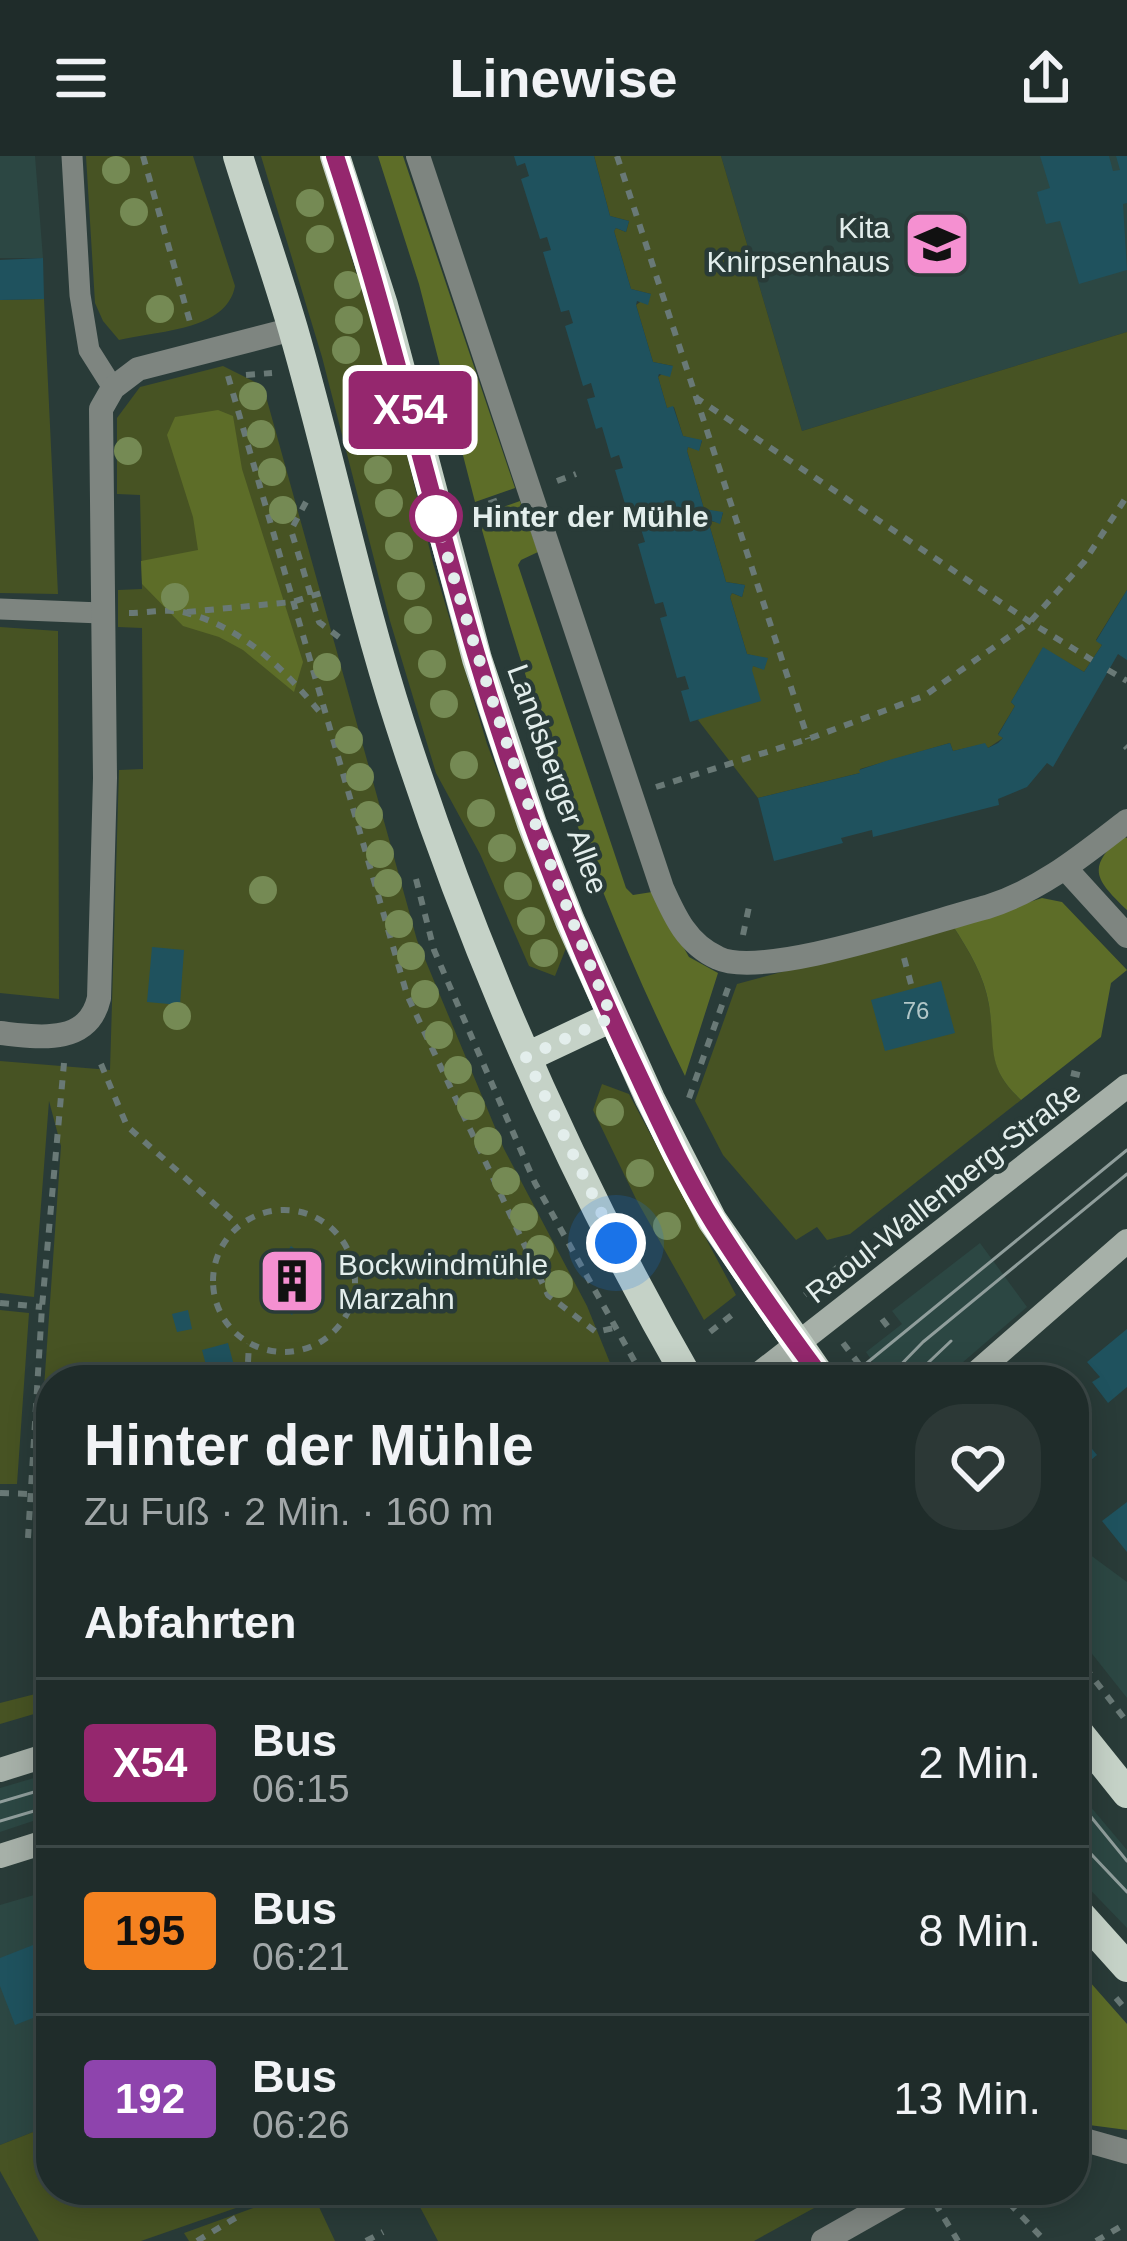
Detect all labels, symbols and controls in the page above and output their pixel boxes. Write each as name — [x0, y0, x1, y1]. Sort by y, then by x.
icon: menu — [48, 45, 114, 111]
icon: share — [1013, 45, 1079, 111]
text: Linewise — [449, 48, 678, 108]
school or university icon: Kita Knirpsenhaus — [902, 209, 972, 279]
place label: Kita Knirpsenhaus — [707, 211, 890, 278]
line badge: X54 — [341, 371, 479, 449]
text: X54 — [373, 386, 447, 433]
marker: Hinter der Mühle — [411, 491, 461, 541]
place label: Hinter der Mühle — [472, 500, 709, 533]
street label: Landsberger Allee — [501, 660, 615, 898]
house number: 76 — [903, 997, 929, 1024]
street label: Raoul-Wallenberg-Straße — [799, 1075, 1087, 1309]
your location — [586, 1213, 646, 1273]
building icon: Bockwindmühle Marzahn — [257, 1246, 327, 1316]
place label: Bockwindmühle Marzahn — [338, 1248, 548, 1315]
button: heart — [915, 1404, 1041, 1530]
text: Hinter der Mühle — [84, 1413, 534, 1477]
text: Zu Fuß · 2 Min. · 160 m — [84, 1490, 494, 1533]
text: Abfahrten — [84, 1597, 297, 1648]
text: Bus — [252, 1715, 337, 1766]
text: 2 Min. — [918, 1737, 1041, 1788]
text: X54 — [113, 1739, 187, 1786]
text: 06:15 — [252, 1767, 350, 1810]
text: Bus — [252, 1883, 337, 1934]
text: 8 Min. — [918, 1905, 1041, 1956]
text: 195 — [115, 1907, 185, 1954]
text: 06:21 — [252, 1935, 350, 1978]
text: Bus — [252, 2051, 337, 2102]
text: 13 Min. — [893, 2073, 1041, 2124]
text: 192 — [115, 2075, 185, 2122]
text: 06:26 — [252, 2103, 350, 2146]

